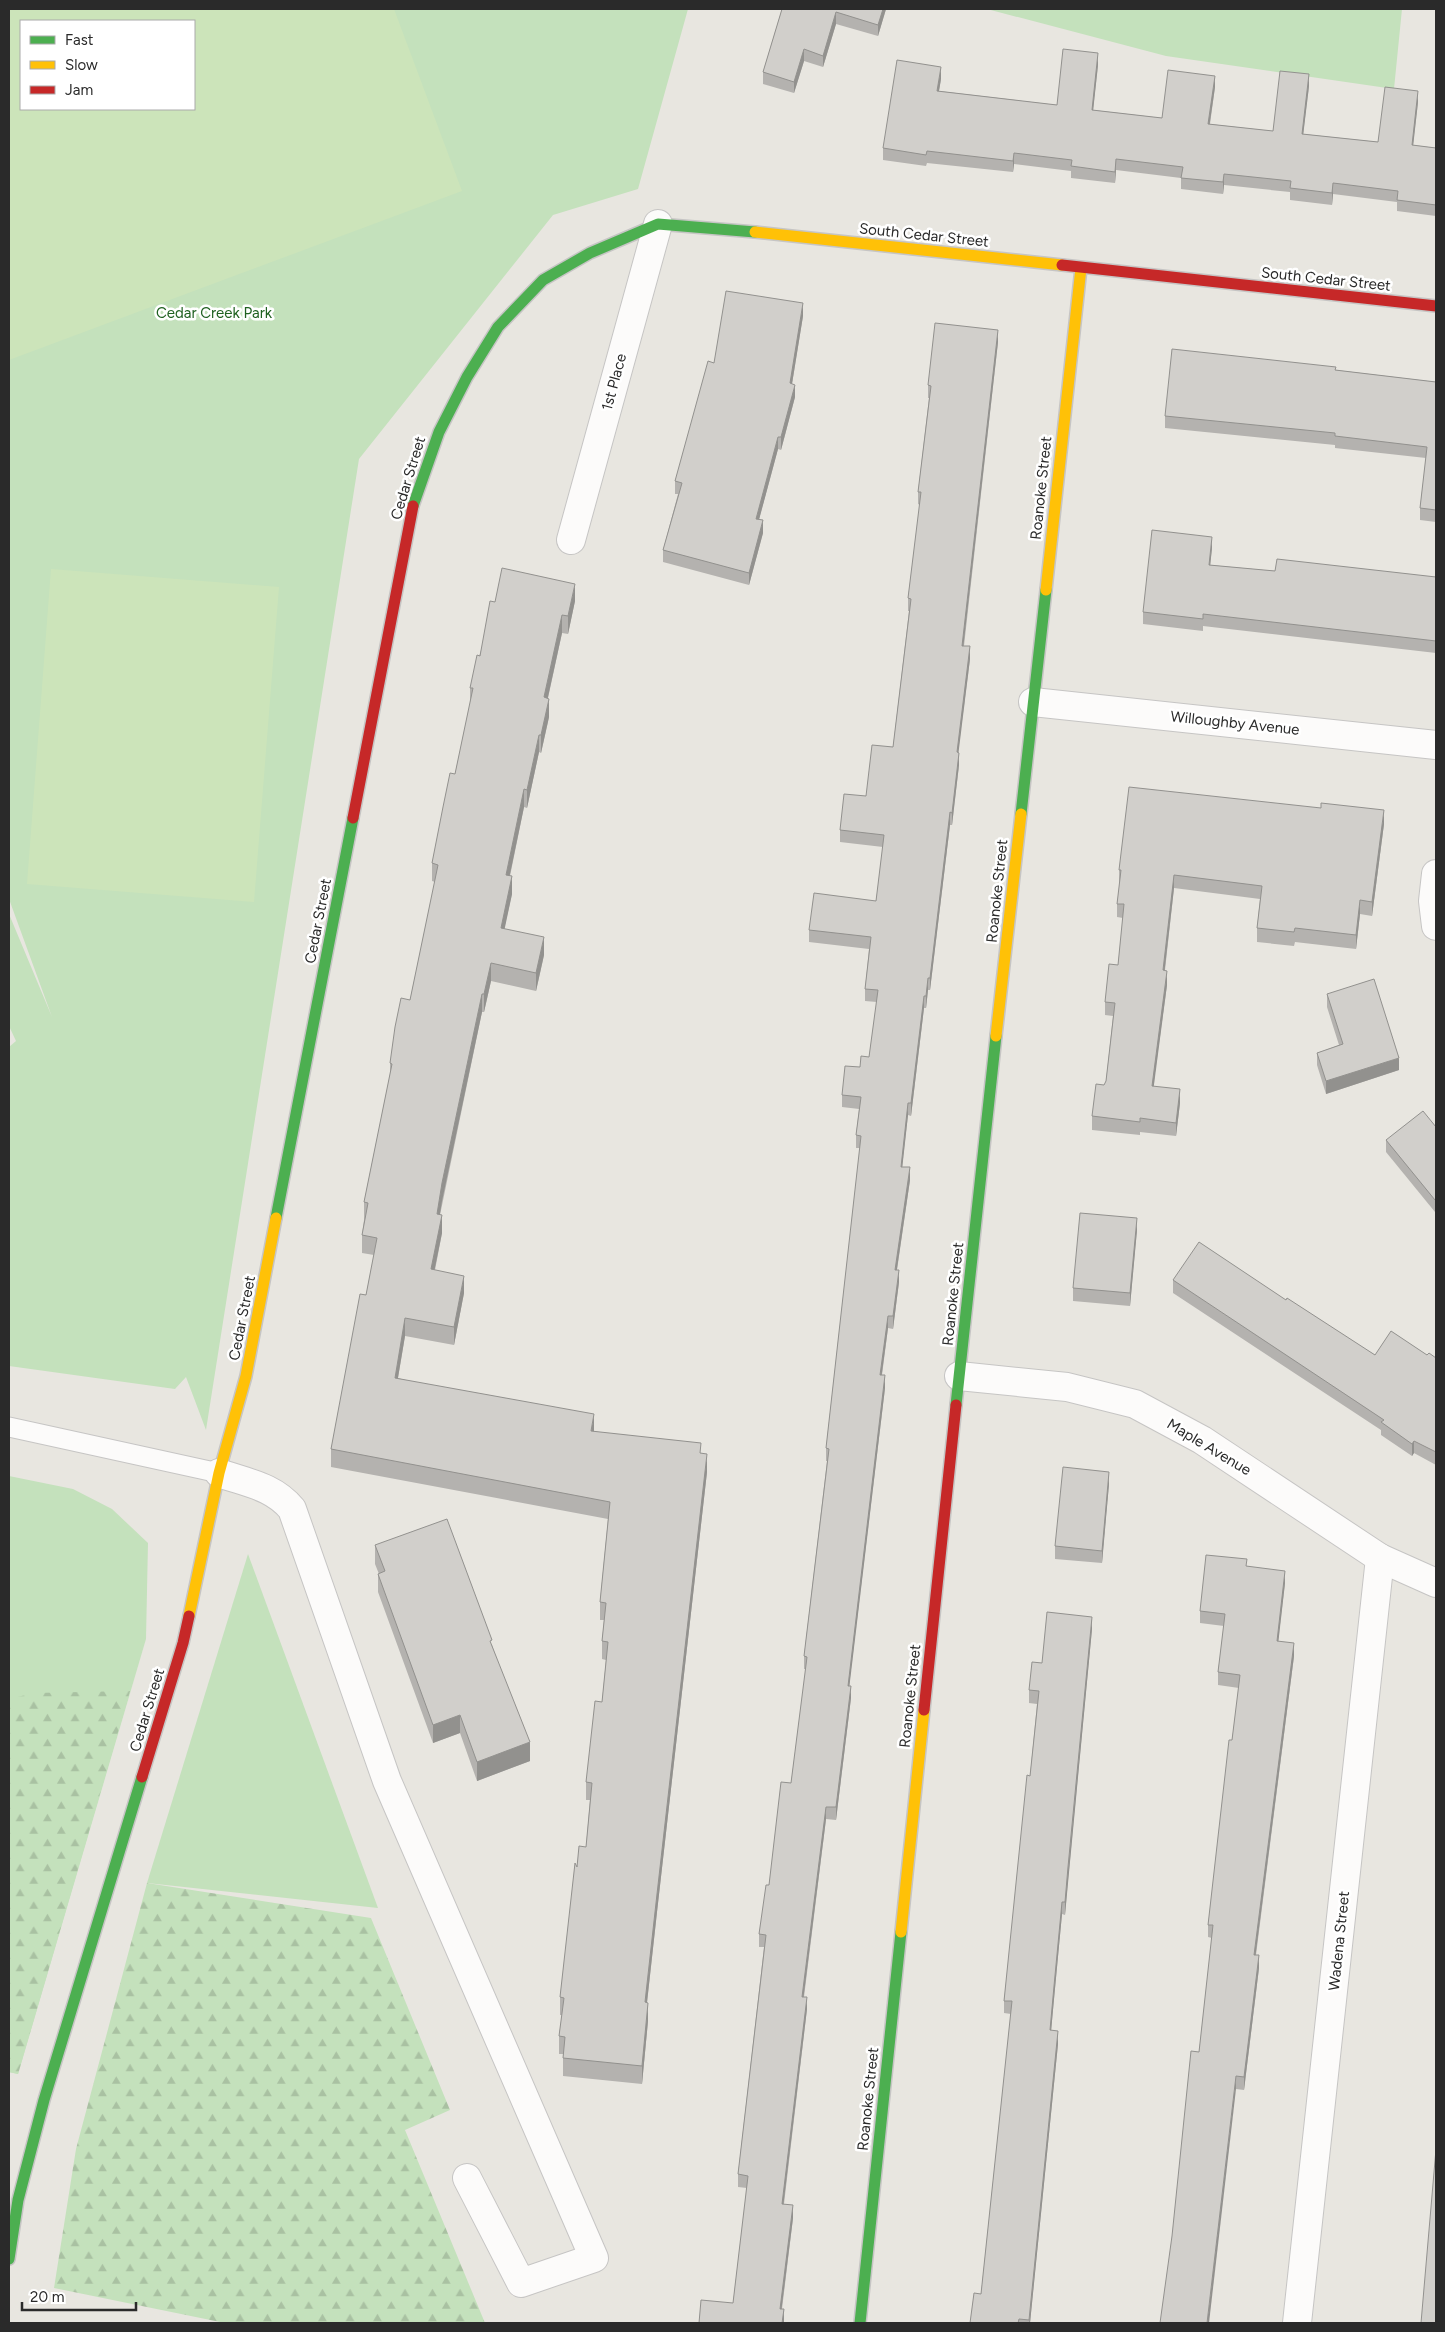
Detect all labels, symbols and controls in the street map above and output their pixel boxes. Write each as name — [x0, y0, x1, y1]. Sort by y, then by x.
legend — [20, 20, 195, 110]
text: Fast — [65, 31, 94, 49]
text: Slow — [65, 56, 98, 74]
text: Jam — [65, 81, 93, 99]
street label: South Cedar Street — [858, 219, 990, 251]
street label: South Cedar Street — [1260, 263, 1392, 295]
park label: Cedar Creek Park — [156, 304, 273, 322]
street label: 1st Place — [598, 351, 630, 413]
street label: Cedar Street — [387, 434, 429, 522]
street label: Roanoke Street — [1027, 435, 1055, 541]
street label: Willoughby Avenue — [1170, 707, 1300, 739]
street label: Roanoke Street — [983, 838, 1011, 944]
street label: Cedar Street — [301, 877, 335, 965]
street label: Roanoke Street — [939, 1241, 967, 1347]
street label: Cedar Street — [225, 1274, 259, 1362]
street label: Maple Avenue — [1164, 1415, 1254, 1479]
street label: Roanoke Street — [896, 1643, 924, 1749]
street label: Cedar Street — [126, 1666, 168, 1754]
street label: Wadena Street — [1325, 1890, 1353, 1992]
street label: Roanoke Street — [854, 2046, 882, 2152]
scale bar — [22, 2280, 136, 2312]
text: 20 m — [30, 2288, 64, 2306]

